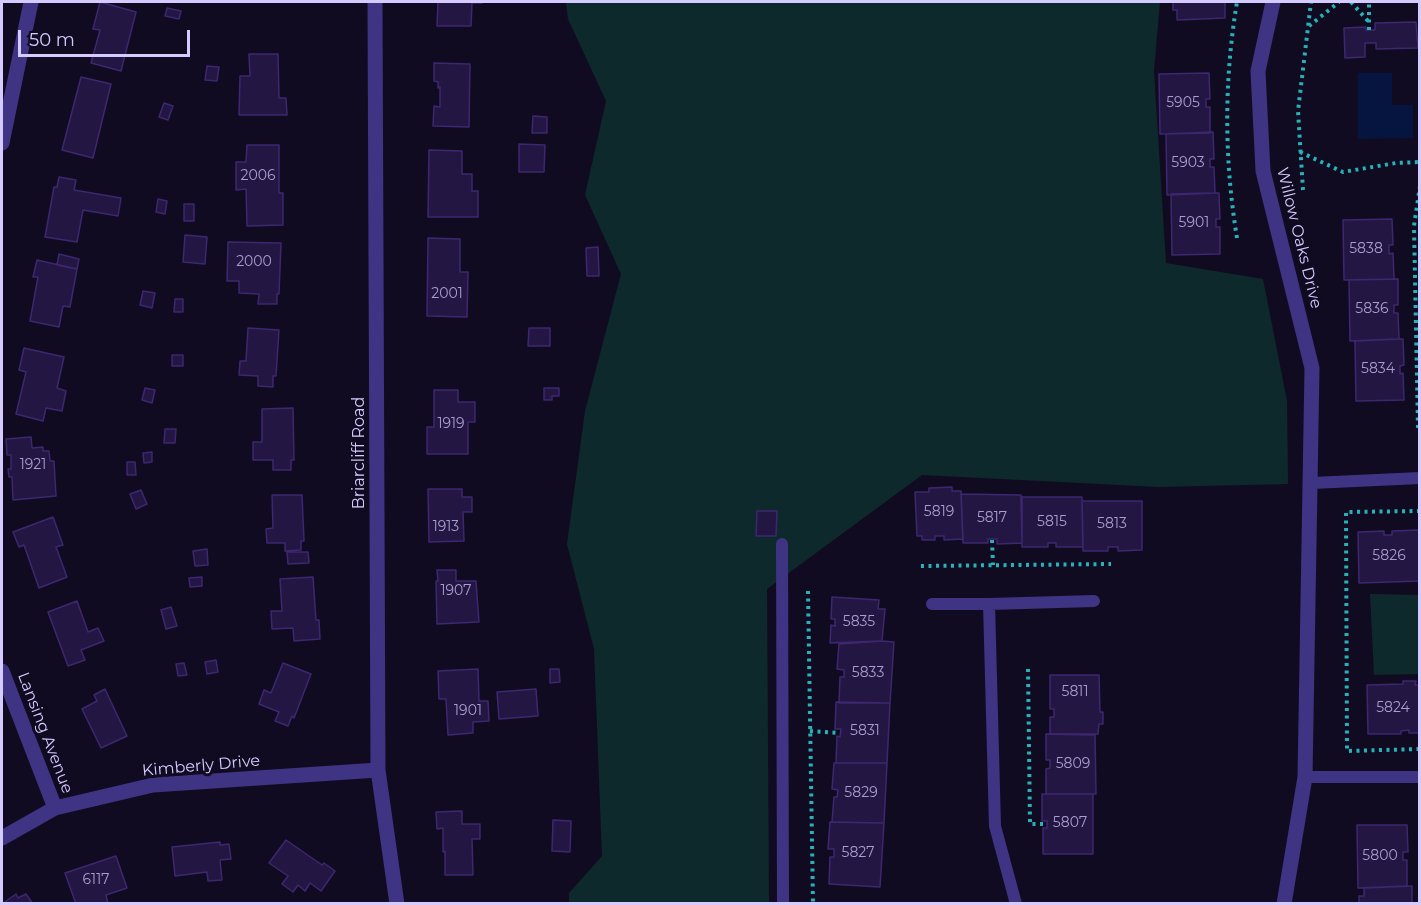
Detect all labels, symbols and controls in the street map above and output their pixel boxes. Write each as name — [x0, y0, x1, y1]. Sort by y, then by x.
scale bar — [21, 18, 194, 56]
text: 50 m — [29, 29, 75, 51]
house number: 5905 — [1166, 95, 1200, 111]
house number: 5903 — [1171, 155, 1205, 171]
street label: Willow Oaks Drive — [1272, 166, 1326, 310]
house number: 2006 — [241, 168, 275, 184]
house number: 5901 — [1179, 215, 1209, 231]
house number: 5838 — [1349, 241, 1383, 257]
house number: 2000 — [236, 254, 272, 270]
house number: 2001 — [431, 286, 463, 302]
house number: 5836 — [1355, 301, 1389, 317]
house number: 5834 — [1361, 361, 1395, 377]
street label: Briarcliff Road — [349, 397, 369, 509]
house number: 1919 — [437, 416, 465, 432]
house number: 1921 — [20, 457, 46, 473]
house number: 5819 — [924, 504, 954, 520]
house number: 5817 — [977, 510, 1007, 526]
house number: 5815 — [1037, 514, 1067, 530]
house number: 5813 — [1097, 516, 1127, 532]
house number: 1913 — [433, 519, 459, 535]
house number: 5826 — [1372, 548, 1406, 564]
house number: 1907 — [441, 583, 471, 599]
house number: 5835 — [843, 614, 875, 630]
house number: 5833 — [852, 665, 884, 681]
street label: Lansing Avenue — [13, 670, 77, 796]
house number: 5811 — [1062, 684, 1088, 700]
house number: 5824 — [1376, 700, 1410, 716]
house number: 1901 — [454, 703, 482, 719]
house number: 5831 — [850, 723, 880, 739]
street label: Kimberly Drive — [141, 751, 261, 781]
house number: 5809 — [1056, 756, 1090, 772]
house number: 5829 — [844, 785, 878, 801]
house number: 5807 — [1053, 815, 1087, 831]
house number: 5827 — [841, 845, 875, 861]
house number: 5800 — [1362, 848, 1398, 864]
house number: 6117 — [83, 872, 109, 888]

